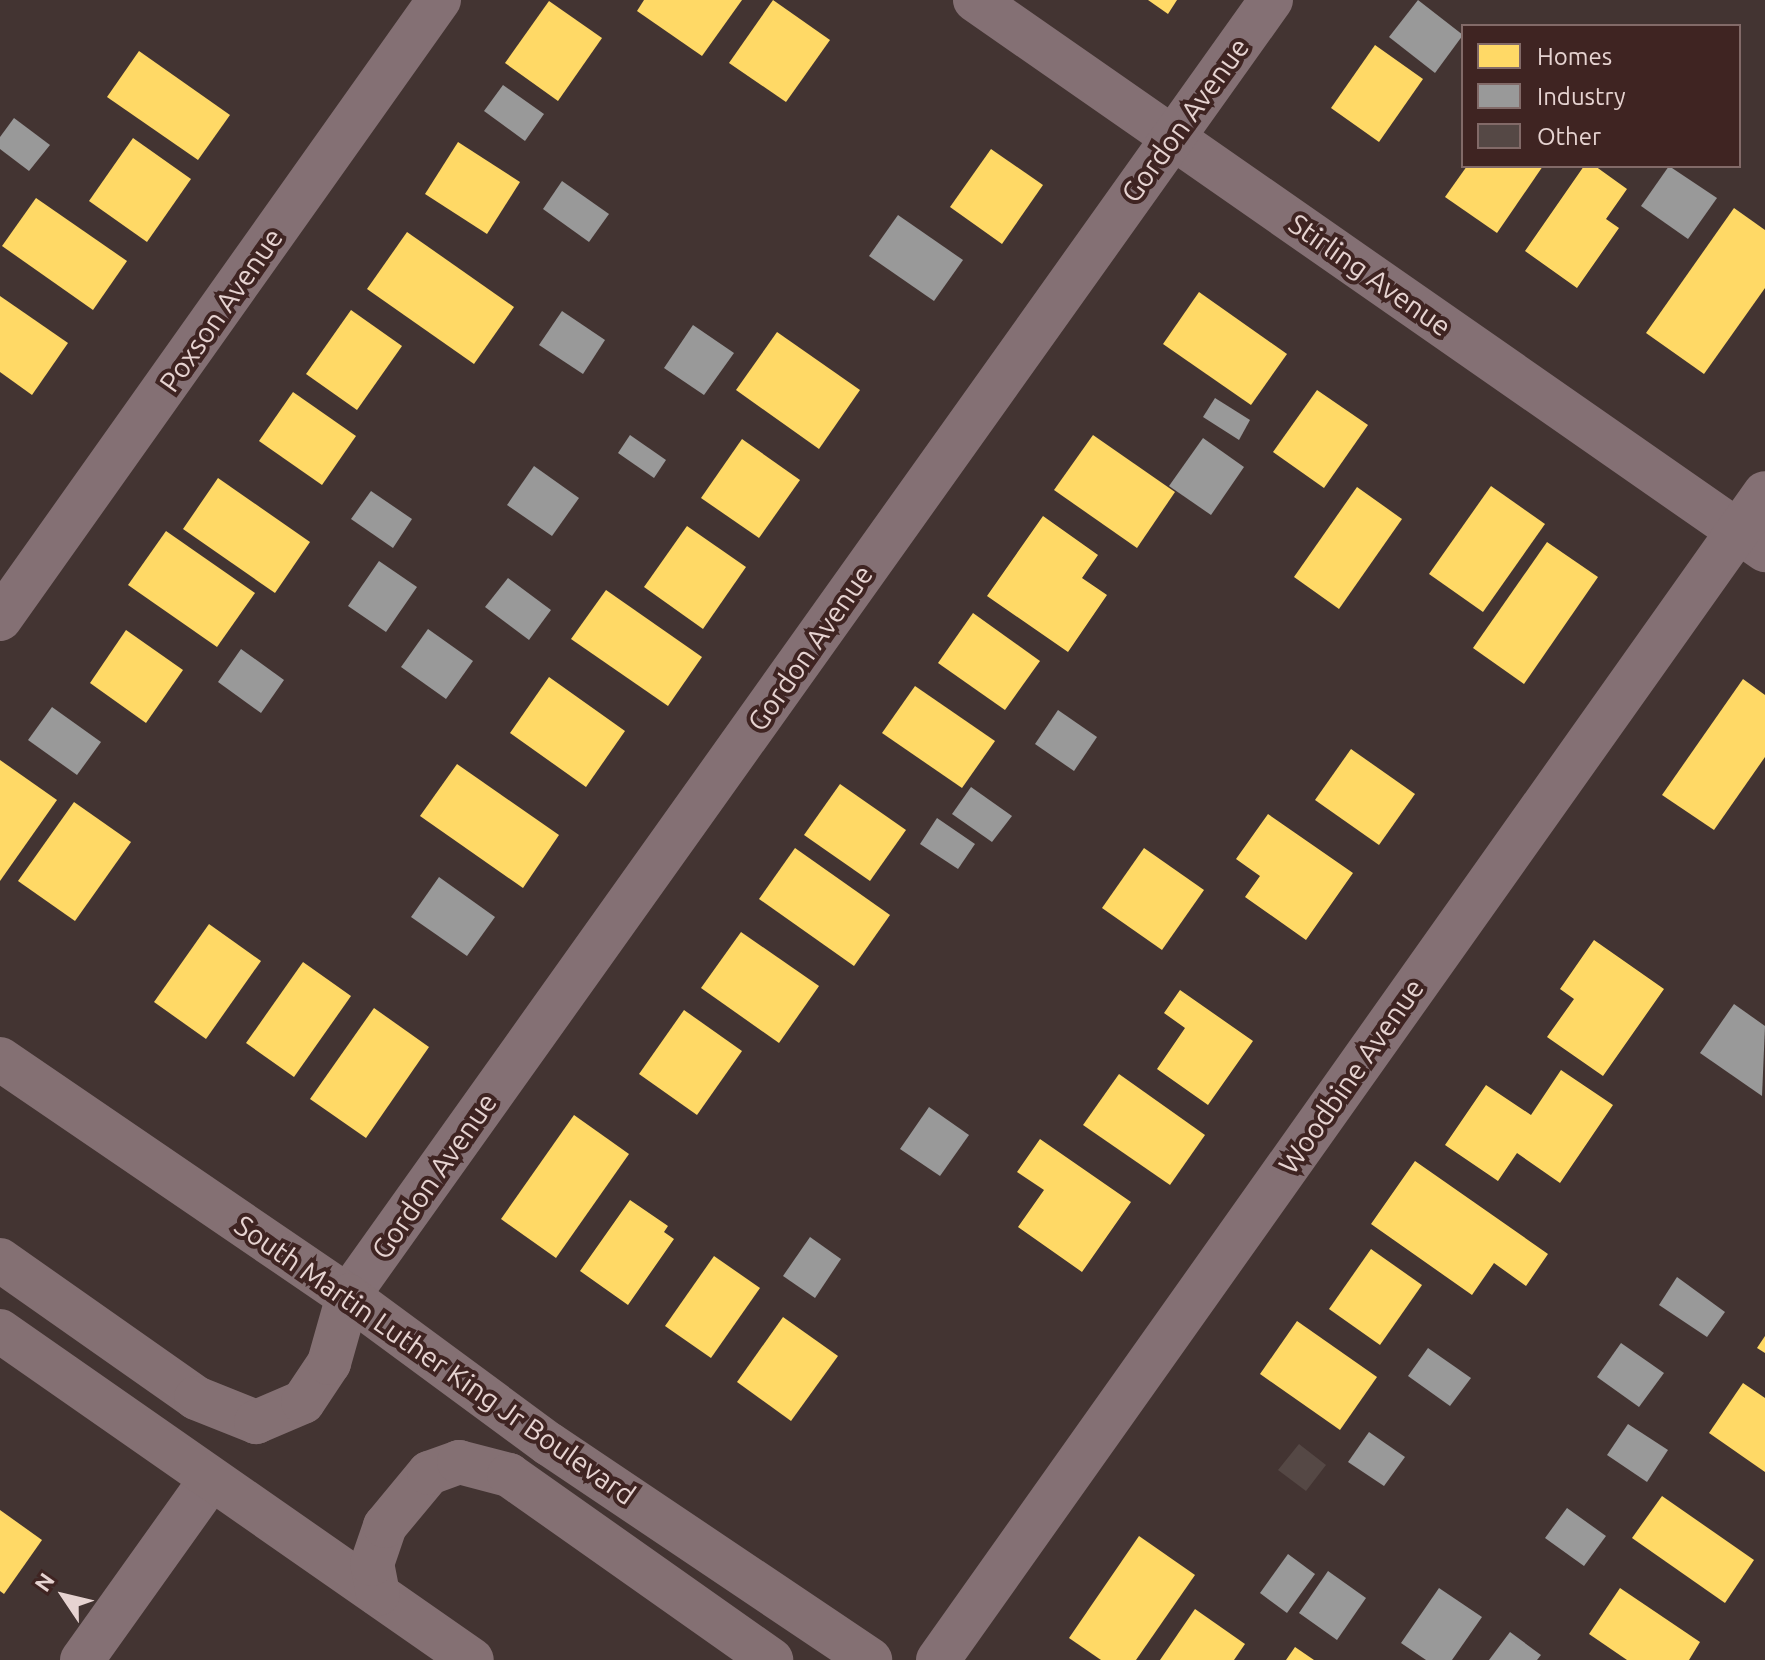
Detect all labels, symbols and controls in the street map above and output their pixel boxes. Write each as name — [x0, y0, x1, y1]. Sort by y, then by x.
legend — [1461, 24, 1741, 168]
street label: Gordon Avenue — [1114, 31, 1256, 209]
text: Homes — [1537, 43, 1612, 70]
text: Industry — [1537, 83, 1626, 110]
text: Other — [1537, 123, 1601, 150]
street label: Stirling Avenue — [1283, 207, 1457, 343]
street label: Poxson Avenue — [152, 222, 290, 398]
street label: Gordon Avenue — [740, 558, 880, 738]
street label: Woodbine Avenue — [1271, 972, 1431, 1180]
street label: Gordon Avenue — [364, 1086, 504, 1266]
street label: South Martin Luther King Jr Boulevard — [228, 1208, 642, 1512]
north arrow — [24, 1556, 104, 1636]
text: N — [29, 1568, 59, 1596]

